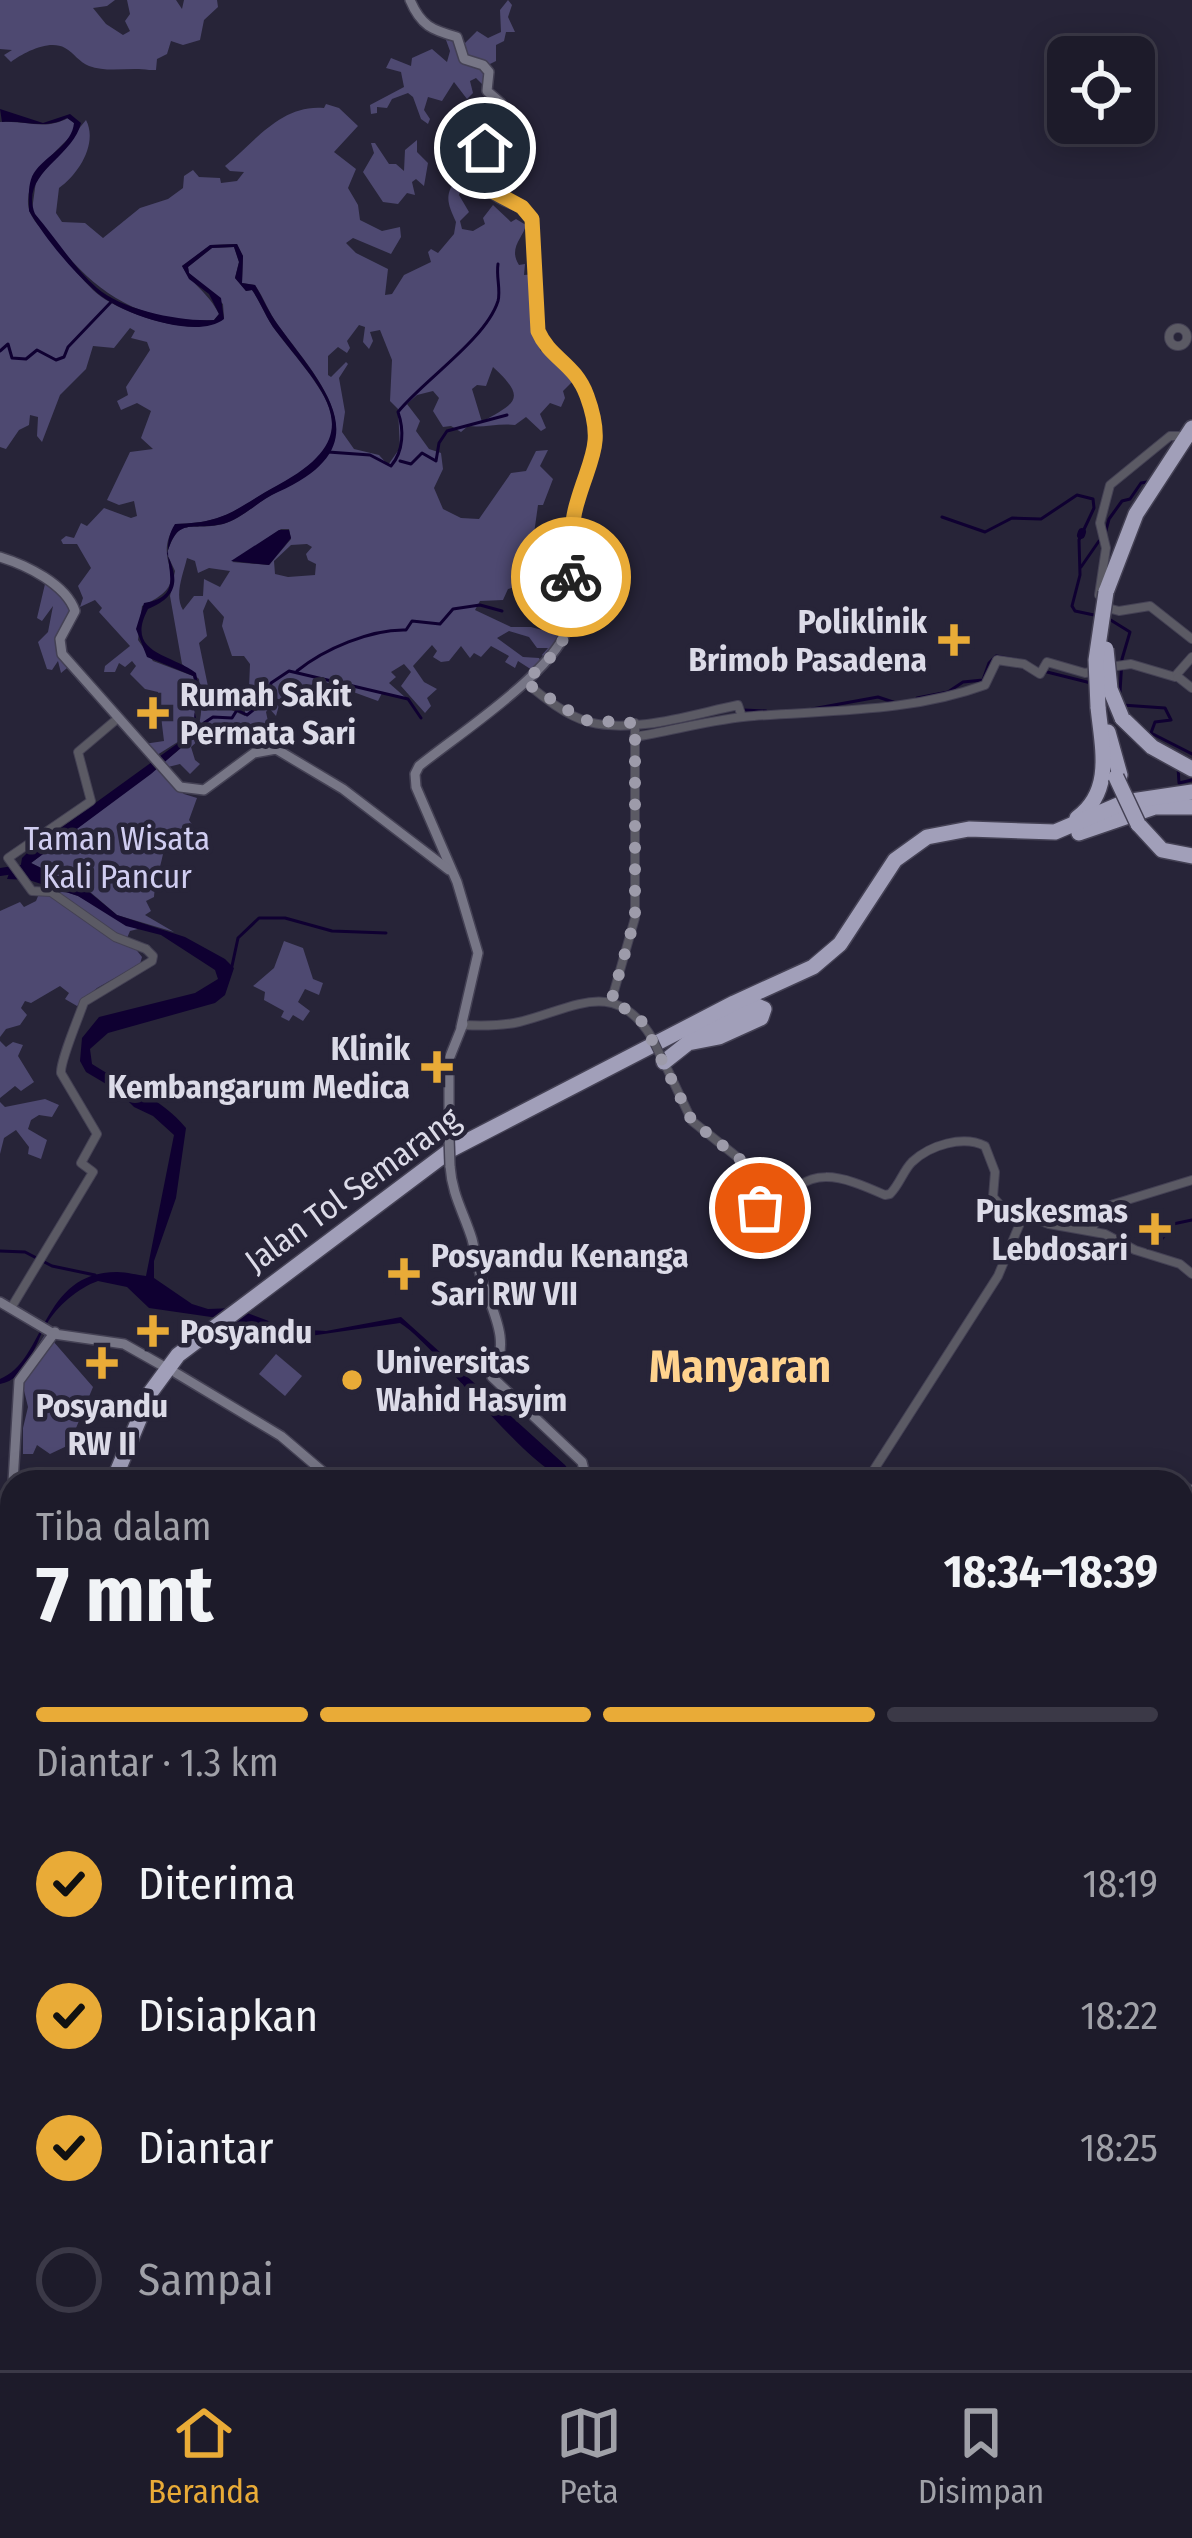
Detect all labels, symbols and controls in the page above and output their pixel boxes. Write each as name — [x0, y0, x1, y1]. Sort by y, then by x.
map controls — [1047, 36, 1155, 144]
button: locate — [1047, 36, 1155, 144]
pin — [434, 97, 536, 199]
icon: home — [452, 115, 518, 181]
courier — [511, 517, 631, 637]
icon: bike — [538, 544, 604, 610]
place label: Poliklinik Brimob Pasadena — [689, 602, 928, 680]
marker: Poliklinik Brimob Pasadena — [938, 624, 970, 656]
place label: Rumah Sakit Permata Sari — [180, 675, 356, 753]
marker: Rumah Sakit Permata Sari — [137, 697, 169, 729]
park label: Taman Wisata Kali Pancur — [24, 819, 210, 897]
place label: Klinik Kembangarum Medica — [107, 1029, 411, 1107]
marker: Klinik Kembangarum Medica — [421, 1051, 453, 1083]
street label: Jalan Tol Semarang — [237, 1098, 468, 1281]
pin — [709, 1157, 811, 1259]
icon: bag — [727, 1175, 793, 1241]
place label: Puskesmas Lebdosari — [976, 1191, 1128, 1269]
marker: Puskesmas Lebdosari — [1139, 1213, 1171, 1245]
place label: Posyandu Kenanga Sari RW VII — [431, 1236, 689, 1314]
marker: Posyandu Kenanga Sari RW VII — [388, 1258, 420, 1290]
place label: Posyandu — [180, 1312, 312, 1352]
marker: Posyandu — [137, 1315, 169, 1347]
district label: Manyaran — [649, 1340, 831, 1394]
place label: Universitas Wahid Hasyim — [376, 1342, 567, 1420]
marker: Posyandu RW II — [86, 1347, 118, 1379]
marker: Universitas Wahid Hasyim — [339, 1367, 365, 1393]
place label: Posyandu RW II — [36, 1386, 168, 1464]
text: Tiba dalam — [36, 1504, 211, 1550]
text: 18:34–18:39 — [944, 1545, 1158, 1599]
text: 7 mnt — [36, 1548, 213, 1642]
text: Diantar · 1.3 km — [36, 1740, 279, 1786]
icon: check — [36, 1851, 102, 1917]
text: Diterima — [138, 1857, 295, 1911]
text: 18:19 — [1082, 1861, 1158, 1907]
icon: check — [36, 1983, 102, 2049]
text: Disiapkan — [138, 1989, 318, 2043]
text: 18:22 — [1081, 1993, 1158, 2039]
icon: check — [36, 2115, 102, 2181]
text: Diantar — [138, 2121, 273, 2175]
text: 18:25 — [1080, 2125, 1158, 2171]
text: Sampai — [138, 2253, 274, 2307]
tab: Beranda — [148, 2400, 260, 2512]
tab: Peta — [556, 2400, 622, 2512]
tab: Disimpan — [918, 2400, 1044, 2512]

